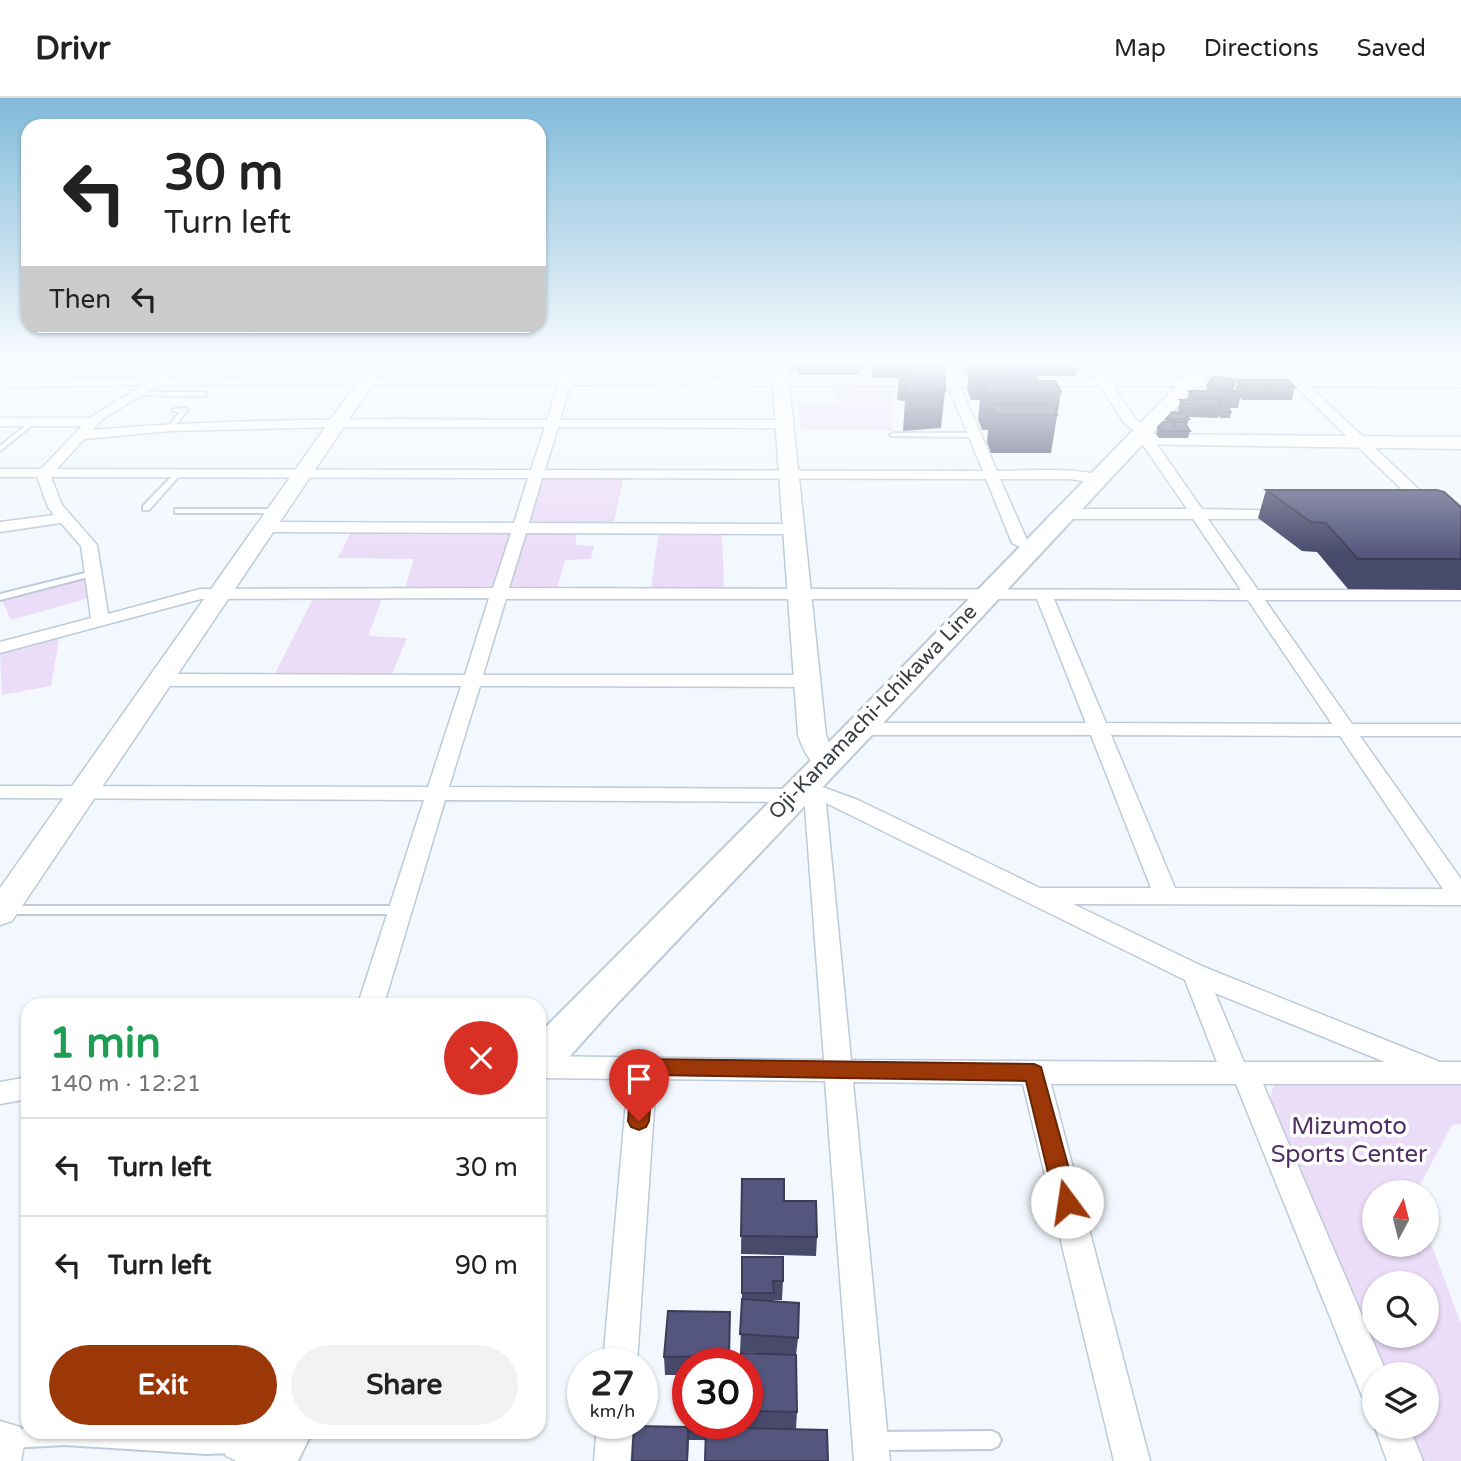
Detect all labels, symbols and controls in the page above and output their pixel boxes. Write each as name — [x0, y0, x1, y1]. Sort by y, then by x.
text: Drivr — [35, 29, 110, 68]
text: Map — [1114, 34, 1166, 63]
text: Directions — [1204, 34, 1319, 63]
text: Saved — [1357, 34, 1426, 63]
text: 30 m — [164, 144, 283, 203]
icon: left — [49, 147, 140, 238]
text: Turn left — [164, 204, 291, 242]
icon: left — [125, 280, 163, 318]
text: Then — [49, 284, 111, 315]
street label: Oji-Kanamachi-Ichikawa Line — [764, 599, 982, 825]
text: 1 min — [49, 1018, 161, 1069]
button: close — [444, 1021, 518, 1095]
pin — [609, 1049, 669, 1121]
icon: arrive — [620, 1060, 658, 1098]
text: 140 m · 12:21 — [49, 1070, 201, 1098]
park label: Mizumoto Sports Center — [1271, 1112, 1428, 1169]
icon: left — [49, 1148, 87, 1186]
text: Turn left — [108, 1152, 211, 1183]
text: 30 m — [455, 1152, 518, 1183]
position arrow — [1030, 1165, 1104, 1239]
north arrow — [1362, 1180, 1438, 1256]
map controls — [1362, 1180, 1439, 1439]
icon: left — [49, 1246, 87, 1284]
text: Turn left — [108, 1250, 211, 1281]
text: 90 m — [455, 1250, 518, 1281]
button: search — [1362, 1271, 1439, 1348]
button: Exit — [49, 1345, 277, 1425]
button: Share — [291, 1345, 518, 1425]
speed limit sign: 30 — [672, 1348, 763, 1439]
button: layers — [1362, 1362, 1439, 1439]
text: 27 — [591, 1363, 634, 1405]
text: km/h — [590, 1400, 635, 1422]

